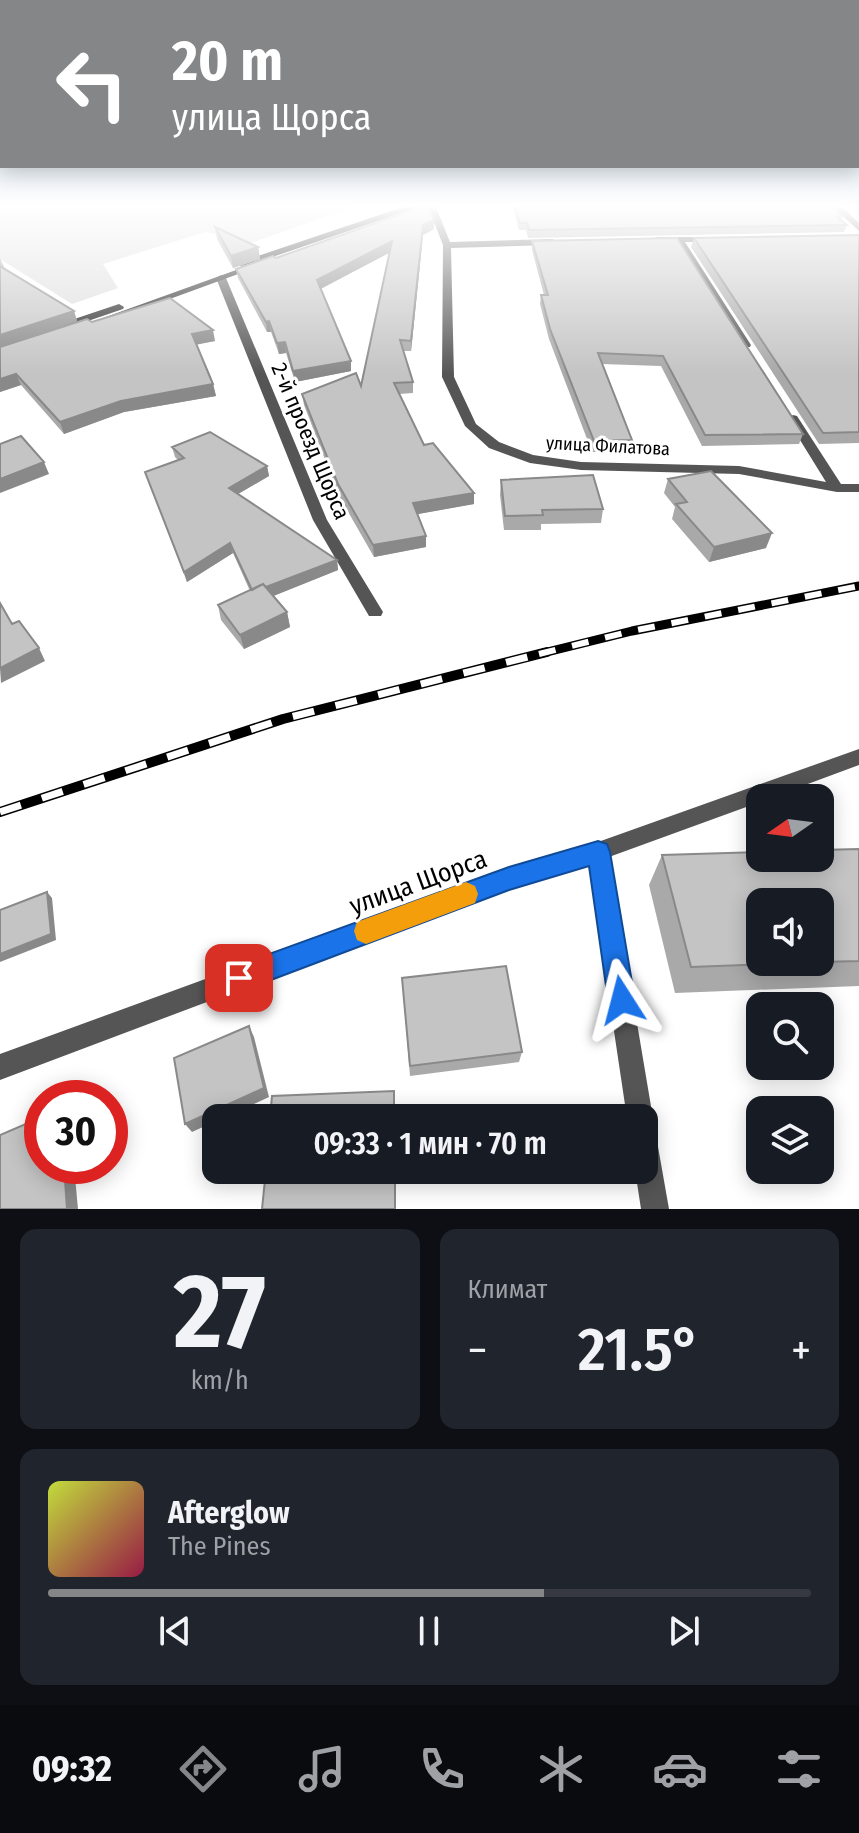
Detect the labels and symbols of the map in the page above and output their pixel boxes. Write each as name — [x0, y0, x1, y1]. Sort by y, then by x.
street label: 2-й проезд Щорса — [265, 359, 356, 524]
street label: улица Филатова — [546, 432, 671, 460]
north arrow — [746, 784, 834, 872]
street label: улица Щорса — [345, 843, 491, 922]
pin — [205, 944, 273, 1012]
position arrow — [580, 958, 664, 1042]
speed limit sign: 30 — [24, 1080, 128, 1184]

